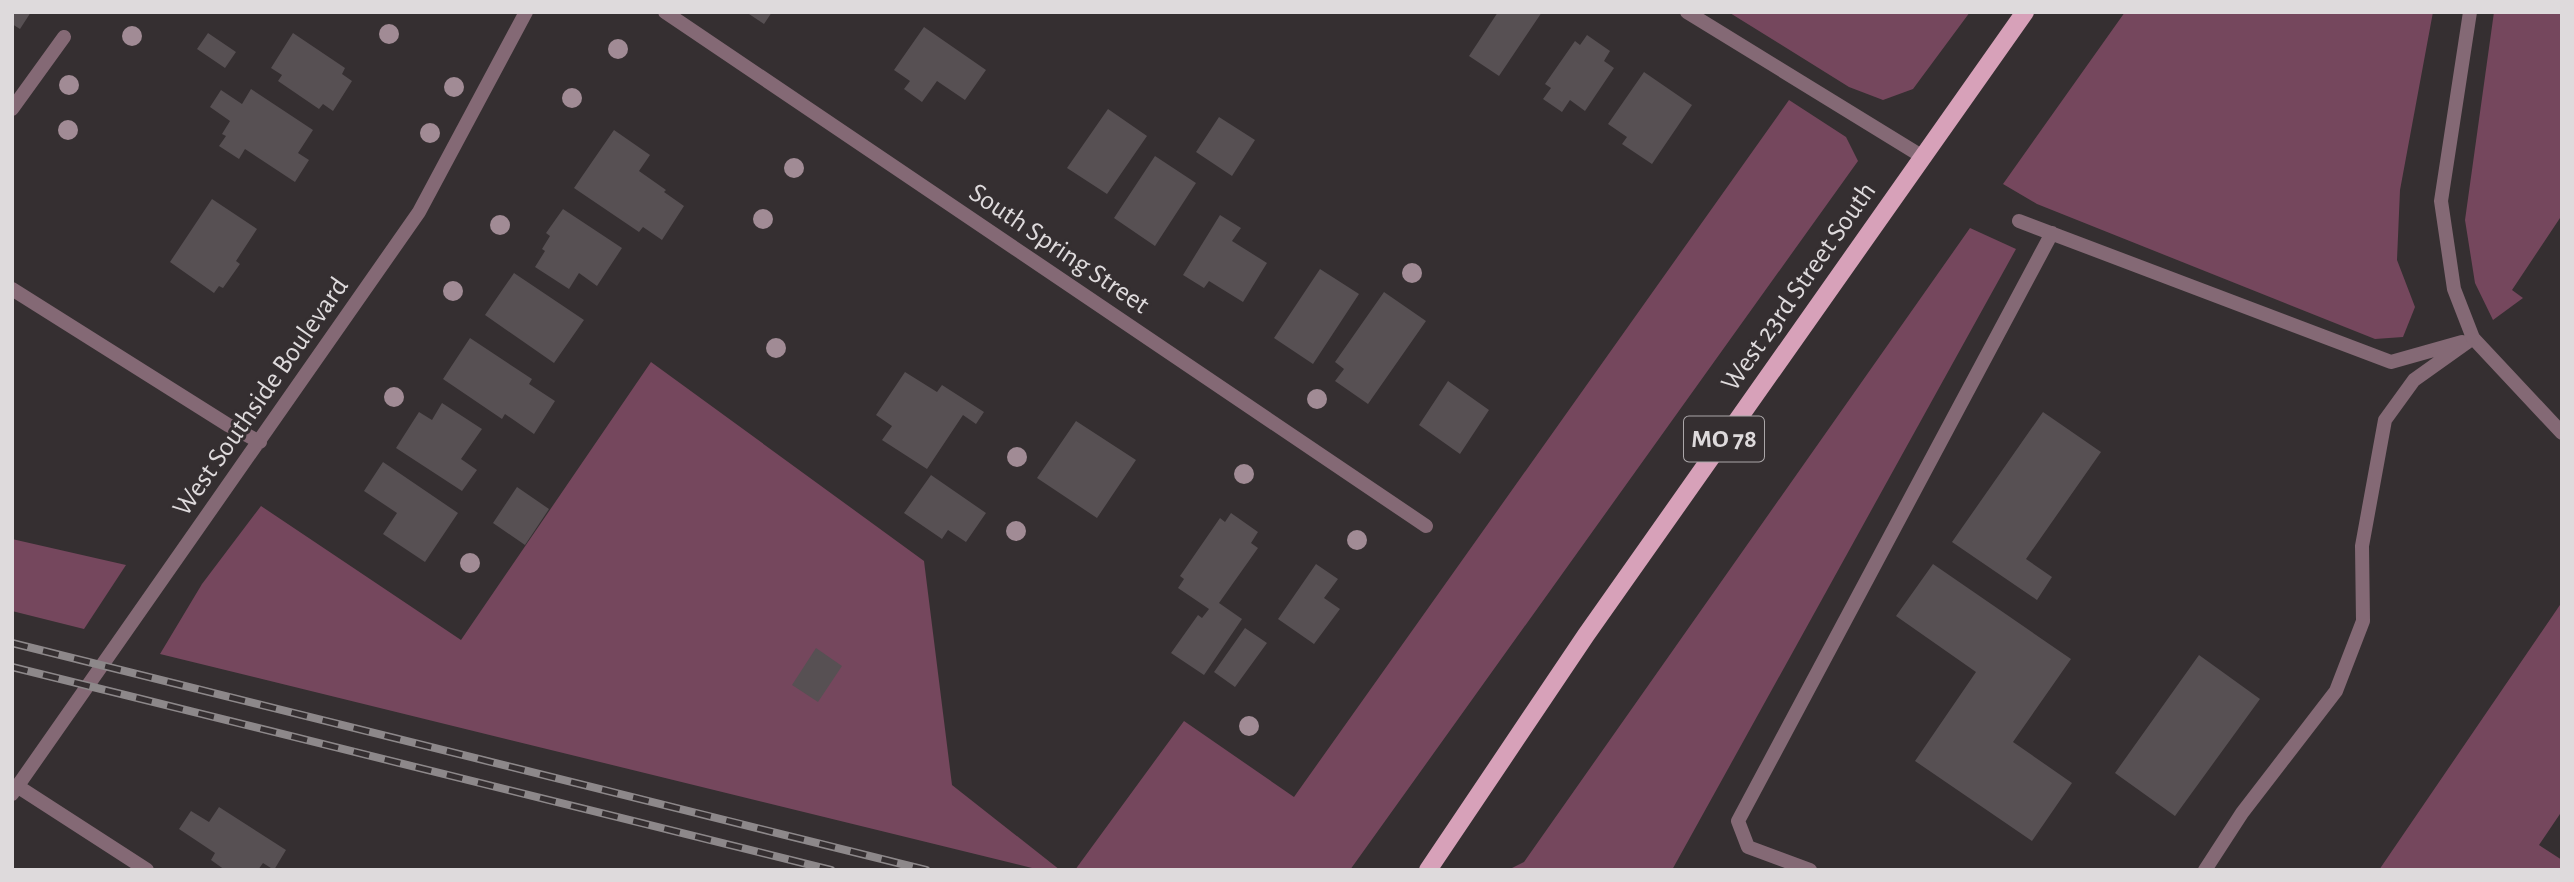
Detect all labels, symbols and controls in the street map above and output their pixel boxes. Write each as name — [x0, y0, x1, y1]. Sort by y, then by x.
street label: West 23rd Street South — [1716, 178, 1882, 396]
street label: South Spring Street — [964, 179, 1154, 319]
street label: West Southside Boulevard — [168, 273, 354, 521]
road number: MO 78 — [1684, 416, 1764, 462]

